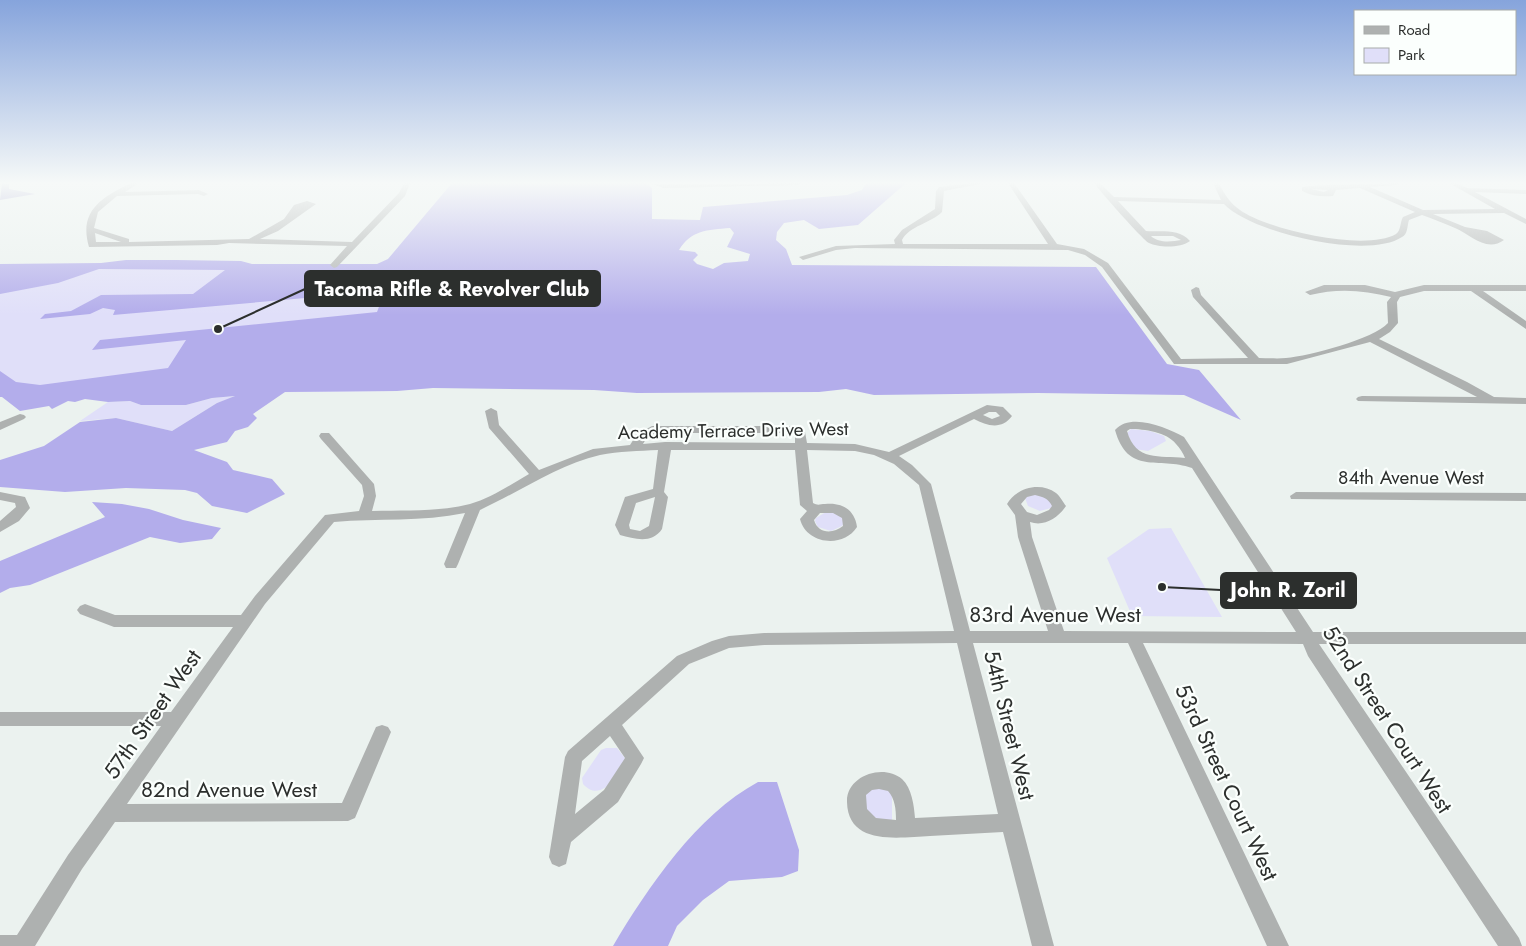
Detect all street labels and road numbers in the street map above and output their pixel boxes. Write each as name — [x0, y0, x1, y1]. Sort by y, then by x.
street label: Academy Terrace Drive West — [617, 415, 849, 446]
street label: 84th Avenue West — [1338, 464, 1484, 491]
street label: 83rd Avenue West — [969, 598, 1141, 630]
street label: 52nd Street Court West — [1315, 619, 1461, 820]
street label: 57th Street West — [95, 642, 209, 785]
street label: 54th Street West — [976, 647, 1044, 804]
street label: 53rd Street Court West — [1167, 678, 1287, 886]
street label: 82nd Avenue West — [141, 773, 318, 805]

